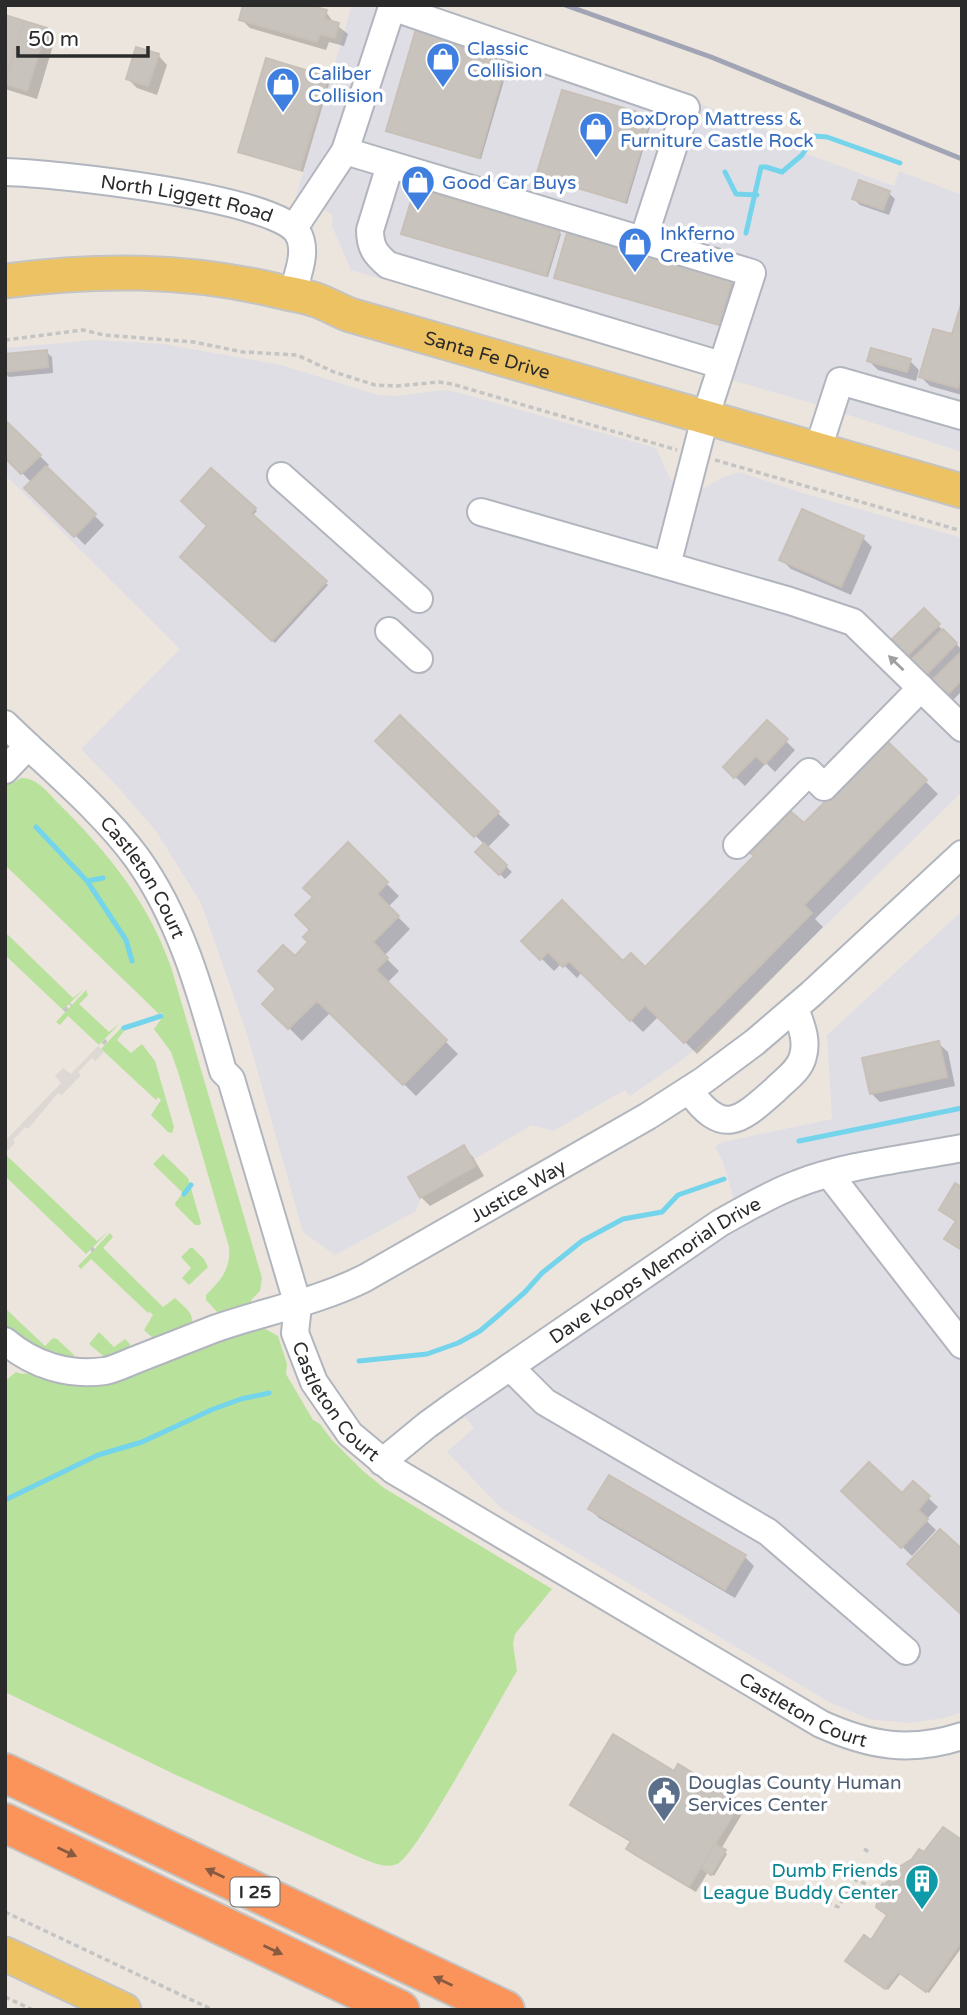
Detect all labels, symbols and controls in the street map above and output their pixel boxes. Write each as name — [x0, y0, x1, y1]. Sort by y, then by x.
scale bar — [18, 14, 147, 58]
text: 50 m — [28, 27, 79, 52]
place label: Classic Collision — [467, 38, 543, 82]
shop icon: Classic Collision — [424, 40, 462, 89]
place label: Caliber Collision — [308, 63, 384, 107]
shop icon: Caliber Collision — [264, 65, 302, 114]
place label: BoxDrop Mattress & Furniture Castle Rock — [620, 108, 814, 152]
shop icon: BoxDrop Mattress & Furniture Castle Rock — [577, 110, 615, 159]
shop icon: Good Car Buys — [399, 163, 437, 212]
street label: North Liggett Road — [99, 171, 276, 227]
place label: Good Car Buys — [442, 172, 576, 194]
place label: Inkferno Creative — [660, 223, 735, 267]
shop icon: Inkferno Creative — [616, 225, 654, 274]
street label: Santa Fe Drive — [422, 327, 553, 384]
one-way arrow — [887, 655, 904, 672]
street label: Castleton Court — [95, 812, 189, 942]
street label: Justice Way — [467, 1155, 570, 1227]
street label: Dave Koops Memorial Drive — [545, 1193, 765, 1349]
street label: Castleton Court — [287, 1338, 384, 1466]
street label: Castleton Court — [735, 1668, 869, 1752]
place label: Douglas County Human Services Center — [688, 1772, 902, 1816]
public building icon: Douglas County Human Services Center — [645, 1774, 683, 1823]
one-way arrow — [57, 1847, 77, 1858]
place label: Dumb Friends League Buddy Center — [702, 1860, 899, 1904]
building icon: Dumb Friends League Buddy Center — [903, 1862, 941, 1911]
one-way arrow — [205, 1867, 225, 1879]
road number: I 25 — [230, 1878, 280, 1906]
one-way arrow — [263, 1944, 283, 1955]
one-way arrow — [433, 1975, 453, 1987]

